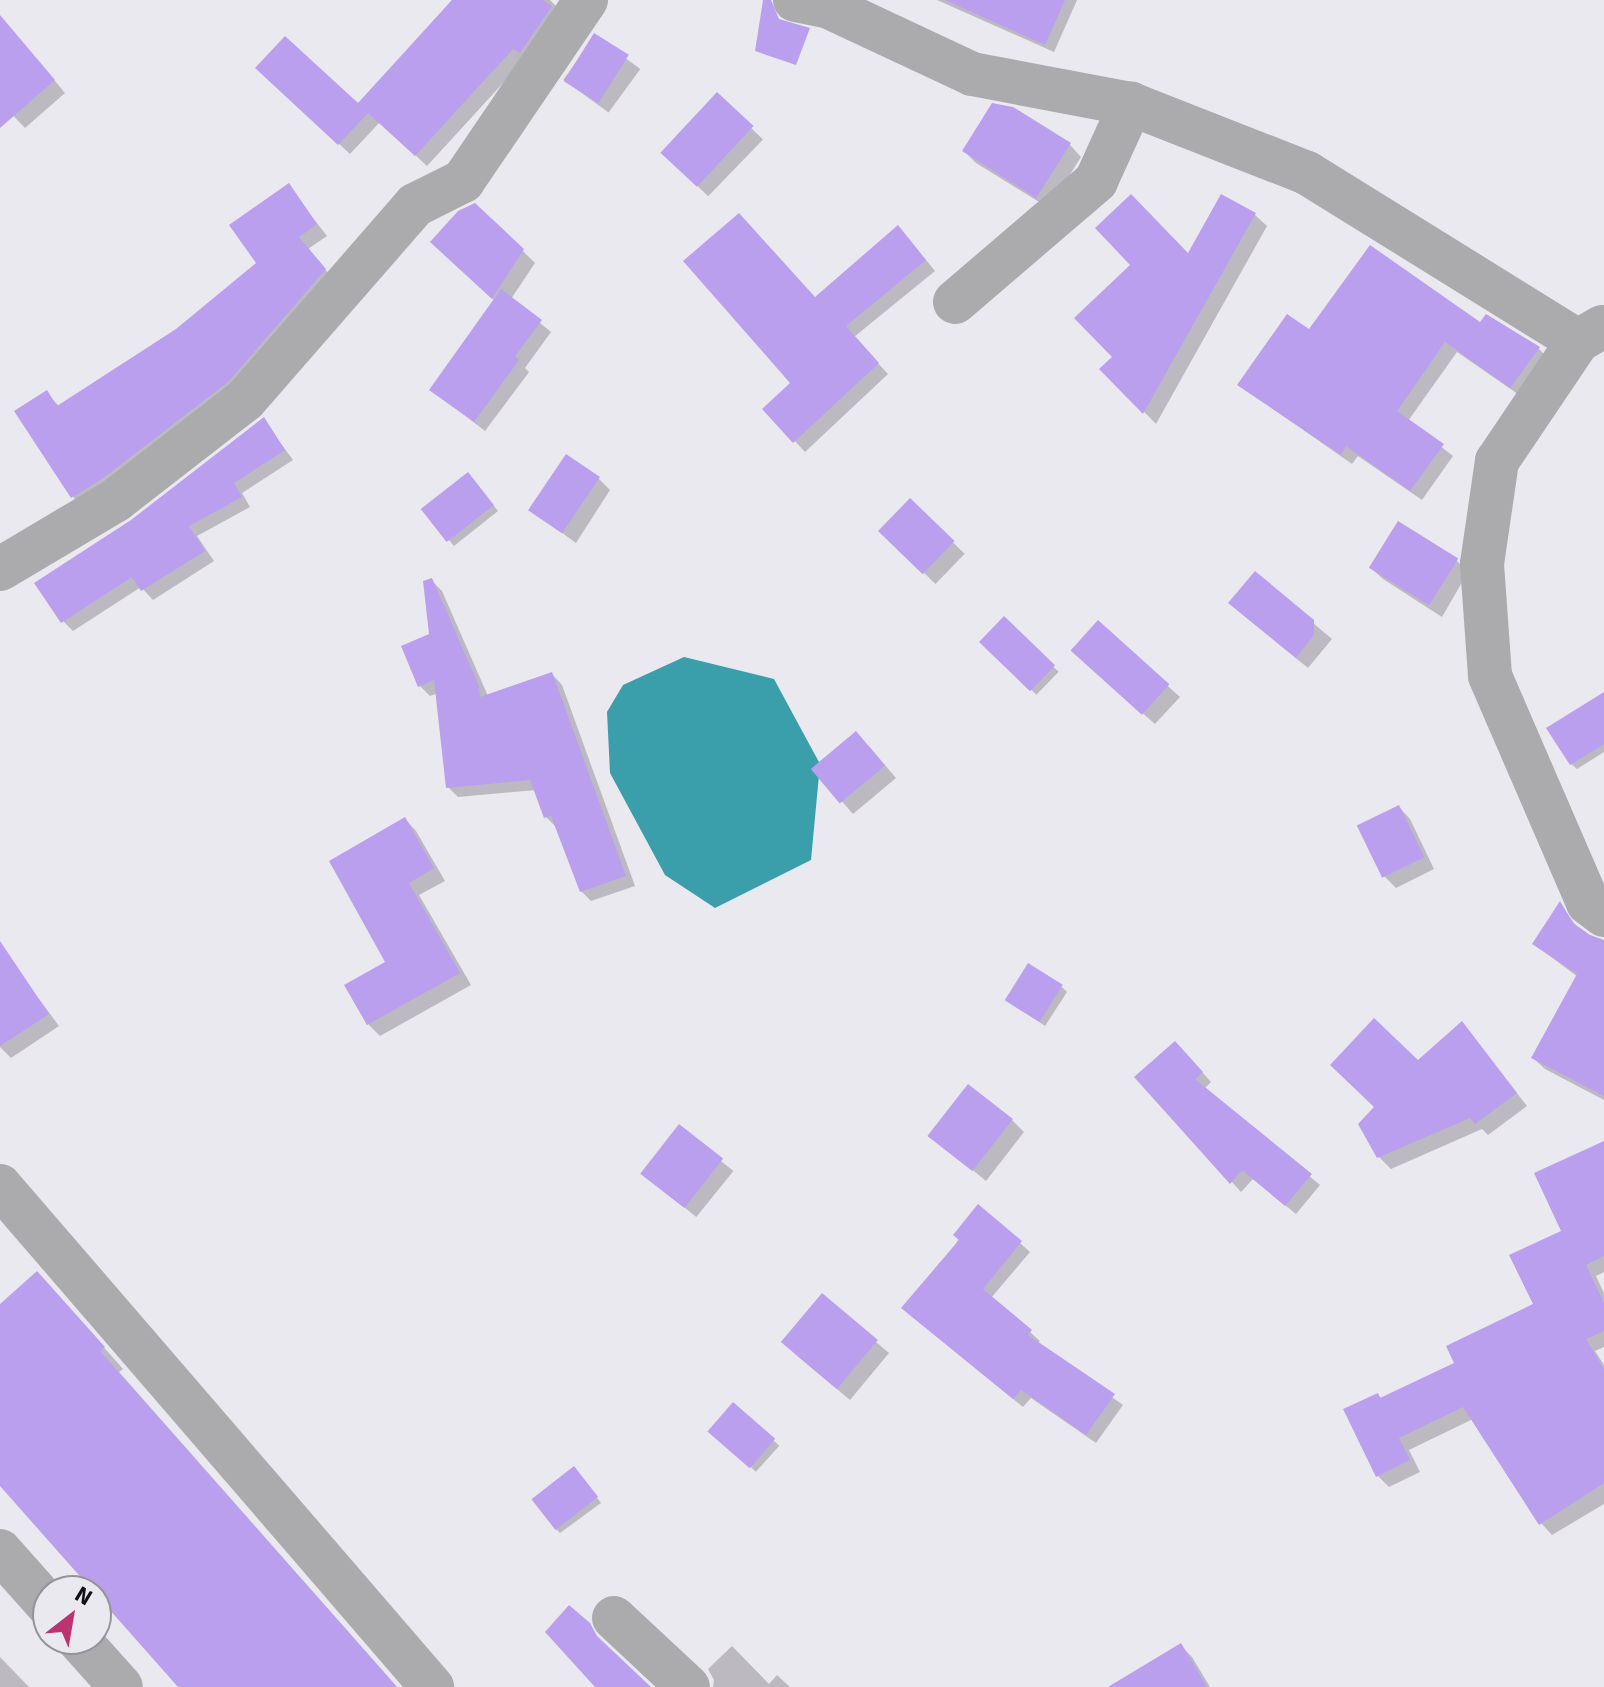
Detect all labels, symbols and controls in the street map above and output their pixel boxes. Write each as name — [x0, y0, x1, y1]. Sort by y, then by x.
north arrow — [32, 1575, 112, 1655]
text: N — [70, 1580, 97, 1611]

